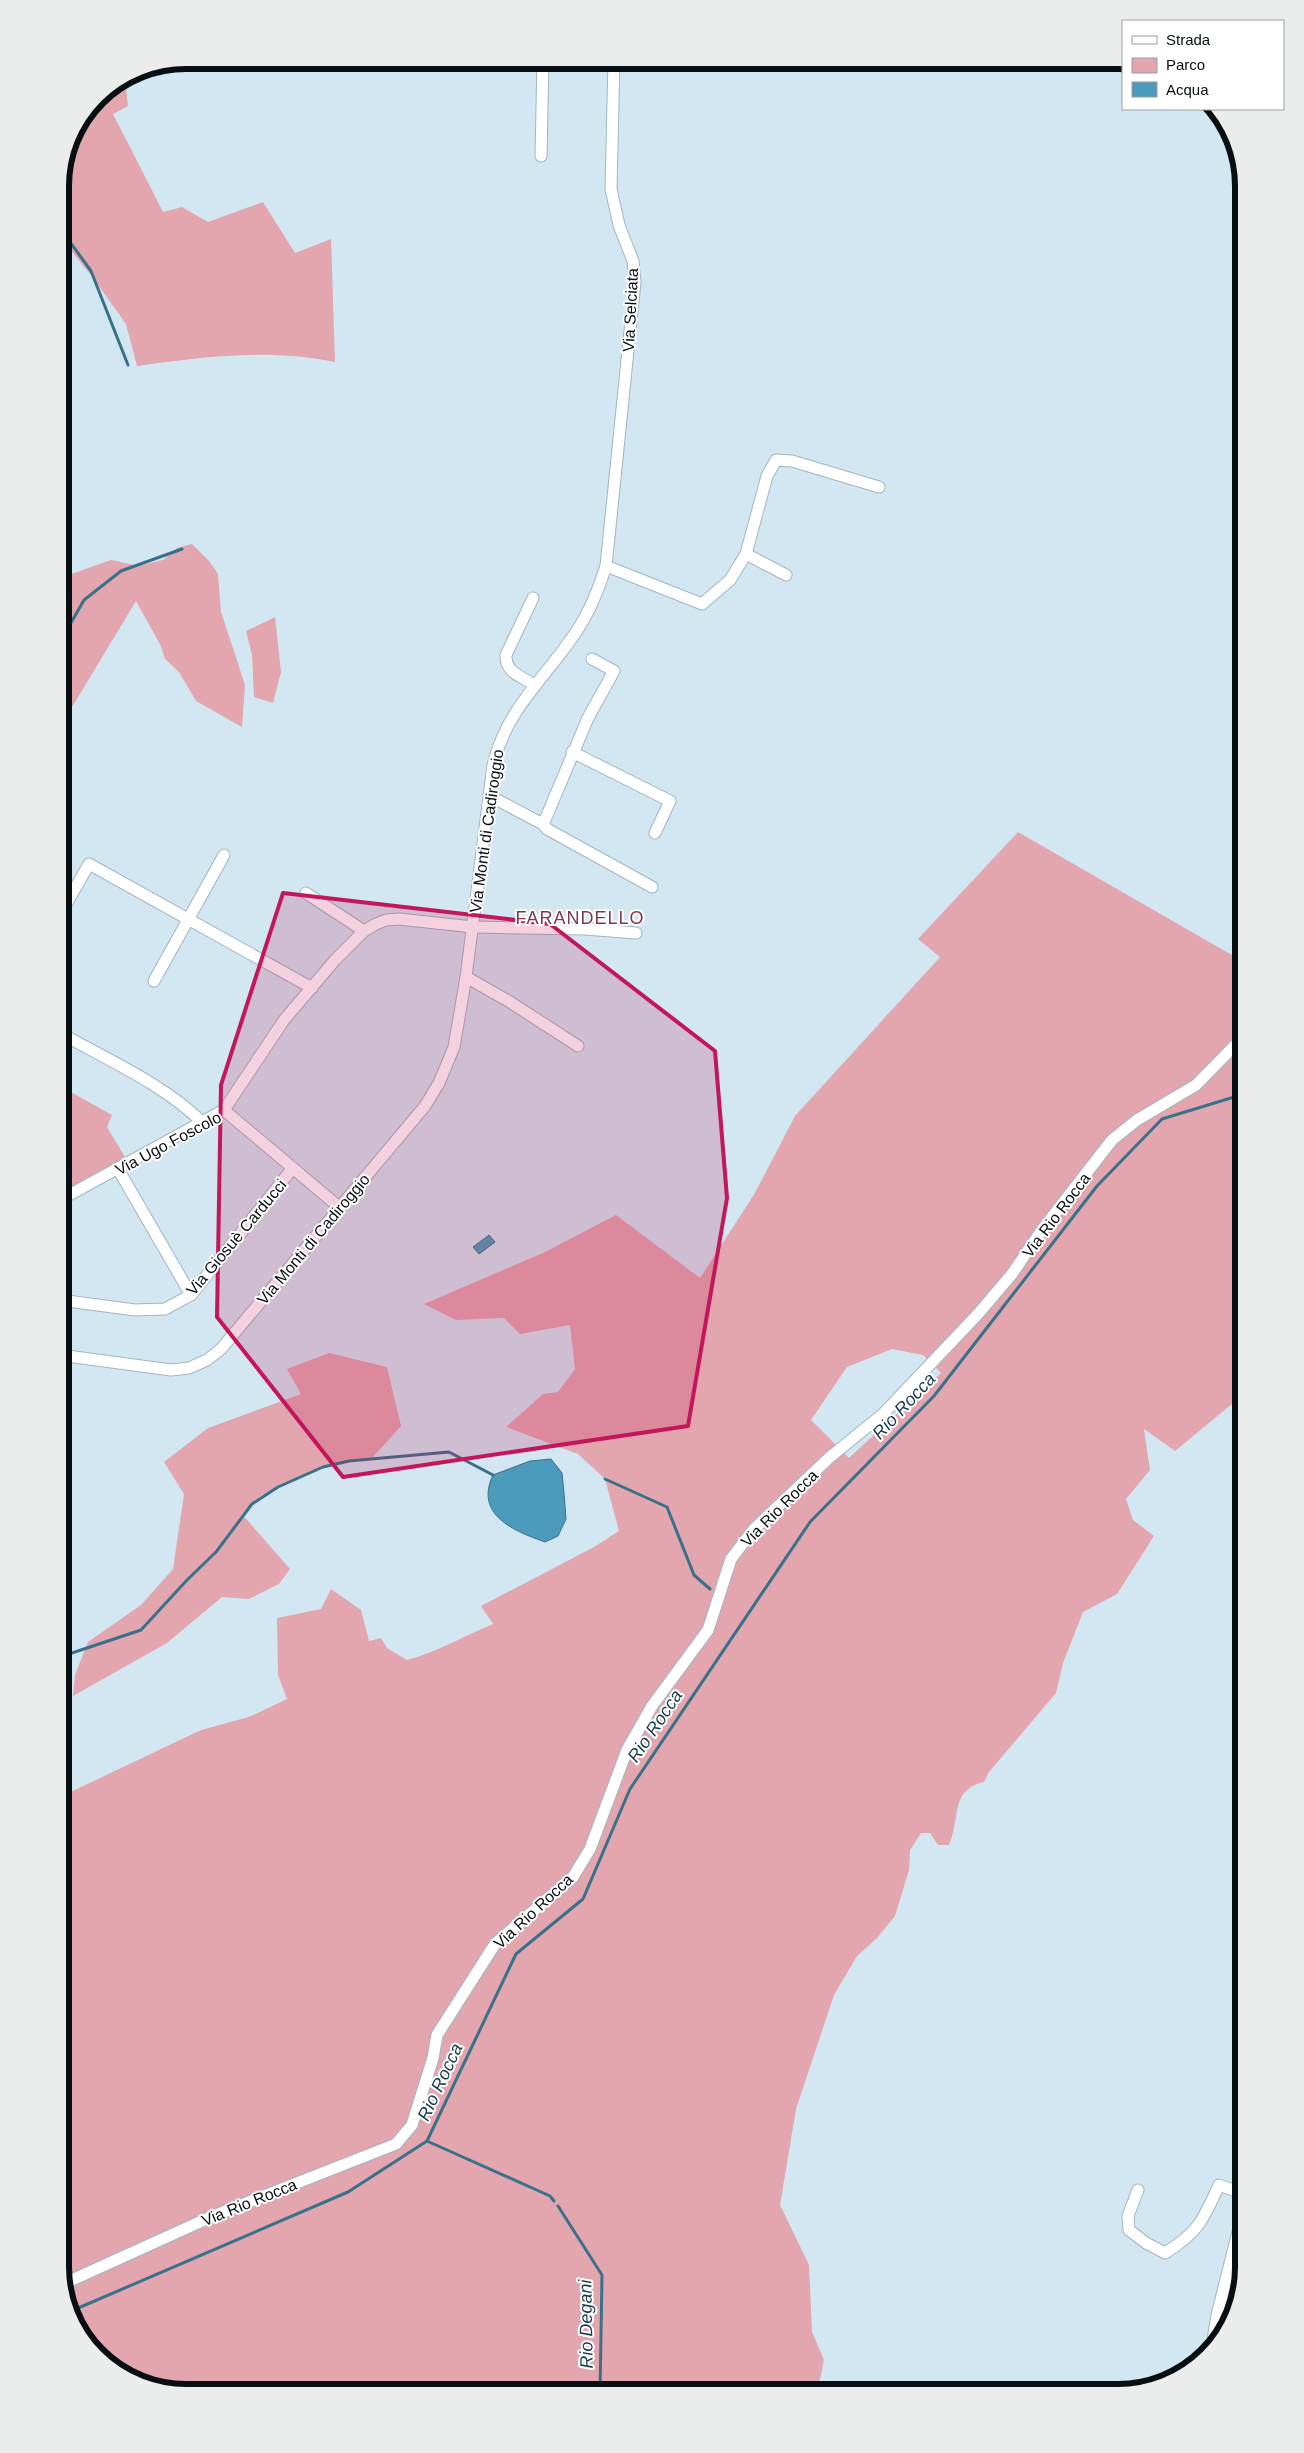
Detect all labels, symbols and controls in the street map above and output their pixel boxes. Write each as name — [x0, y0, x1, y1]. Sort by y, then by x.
legend — [1122, 20, 1284, 110]
text: Strada — [1166, 31, 1211, 48]
text: Parco — [1166, 56, 1205, 73]
text: Acqua — [1166, 81, 1209, 98]
street label: Via Selciata — [620, 267, 641, 353]
street label: Via Monti di Cadiroggio — [467, 748, 506, 914]
district label: FARANDELLO — [515, 908, 645, 928]
street label: Via Ugo Foscolo — [113, 1108, 224, 1178]
street label: Via Rio Rocca — [1019, 1170, 1094, 1261]
street label: Via Monti di Cadiroggio — [254, 1171, 373, 1308]
street label: Via Giosuè Carducci — [183, 1176, 290, 1299]
water label: Rio Rocca — [868, 1369, 940, 1443]
street label: Via Rio Rocca — [738, 1467, 821, 1550]
water label: Rio Rocca — [623, 1686, 687, 1766]
street label: Via Rio Rocca — [491, 1871, 576, 1952]
water label: Rio Rocca — [413, 2040, 467, 2124]
street label: Via Rio Rocca — [199, 2176, 299, 2229]
water label: Rio Degani — [575, 2278, 597, 2369]

